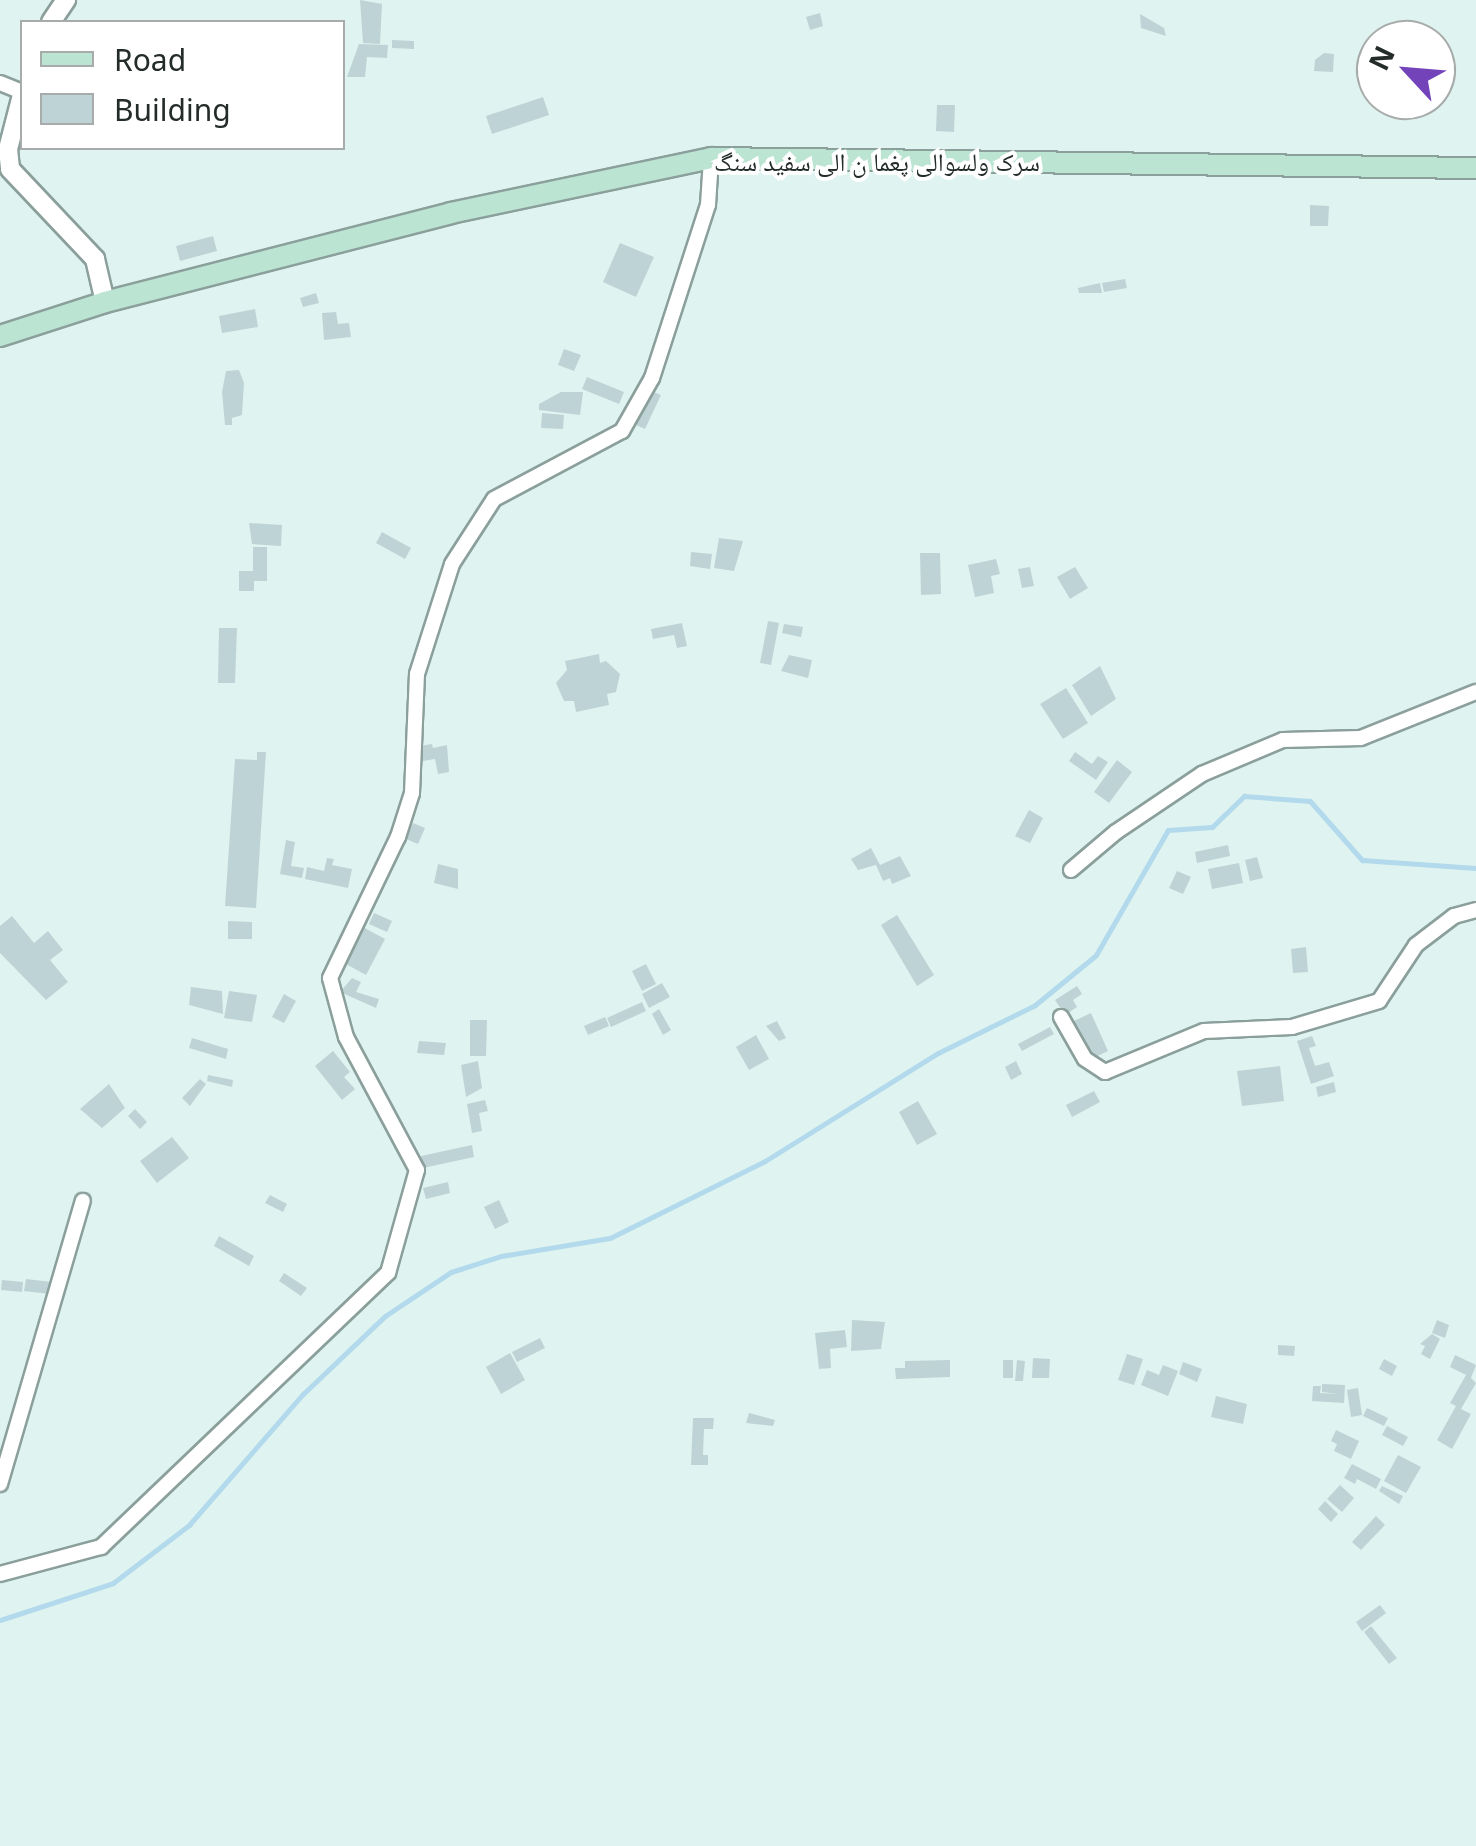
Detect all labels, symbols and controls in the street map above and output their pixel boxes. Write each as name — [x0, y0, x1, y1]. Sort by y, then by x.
legend — [20, 20, 345, 150]
north arrow — [1356, 20, 1456, 120]
text: Road — [114, 39, 186, 80]
text: N — [1359, 39, 1403, 76]
text: Building — [114, 89, 231, 130]
street label: سرک ولسوالی پغما ن الی سفید سنگ — [714, 146, 1040, 176]

